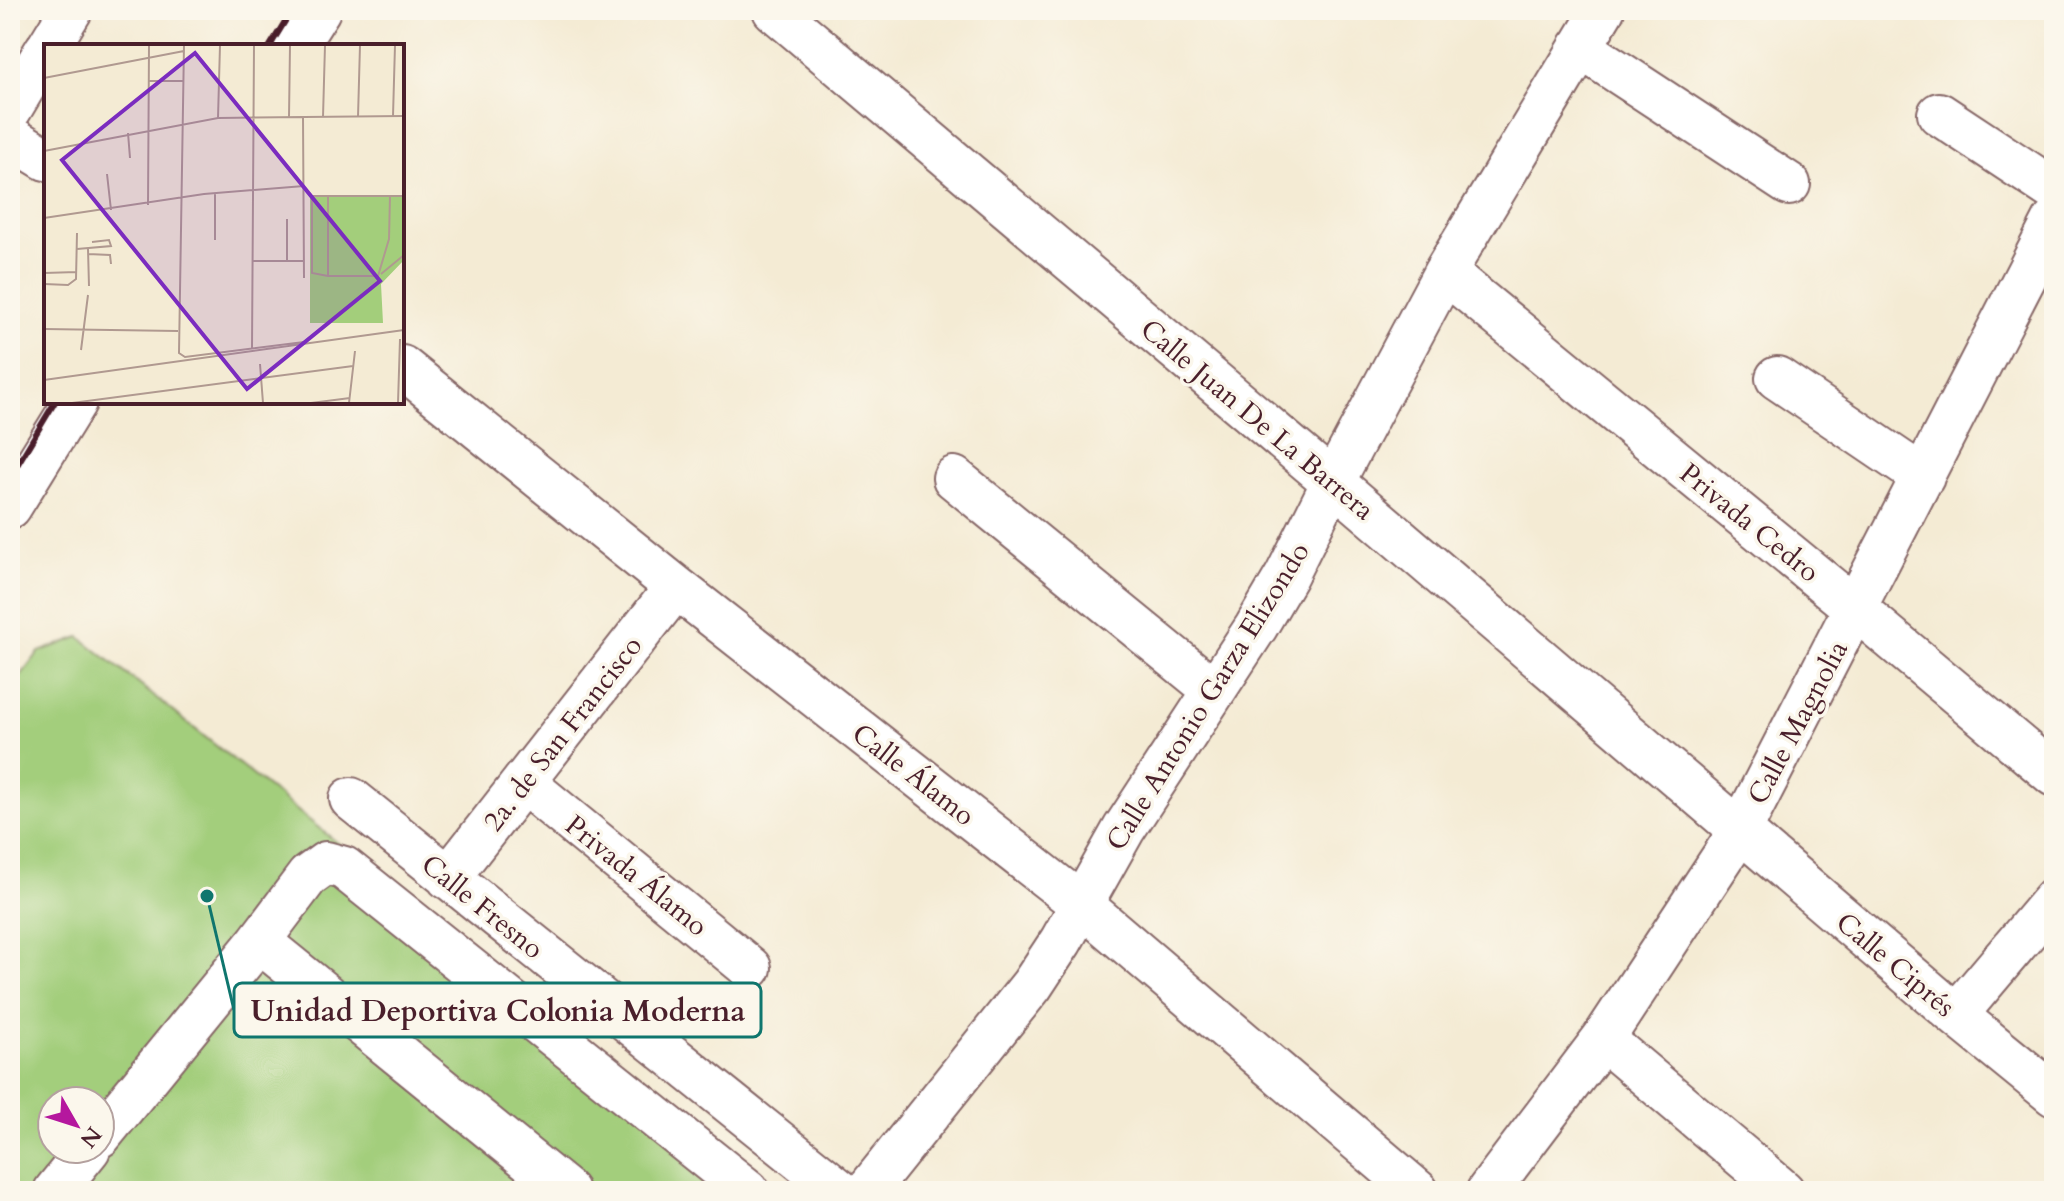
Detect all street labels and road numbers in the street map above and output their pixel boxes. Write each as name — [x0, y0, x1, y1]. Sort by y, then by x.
street label: Calle Juan De La Barrera — [1132, 311, 1382, 529]
street label: Privada Cedro — [1671, 455, 1827, 591]
street label: Calle Antonio Garza Elizondo — [1097, 535, 1318, 858]
street label: 2a. de San Francisco — [475, 628, 651, 839]
street label: Calle Magnolia — [1739, 634, 1857, 811]
street label: Calle Álamo — [844, 715, 983, 835]
street label: Privada Álamo — [557, 806, 716, 945]
street label: Calle Fresno — [413, 846, 552, 968]
street label: Calle Ciprés — [1828, 904, 1963, 1026]

